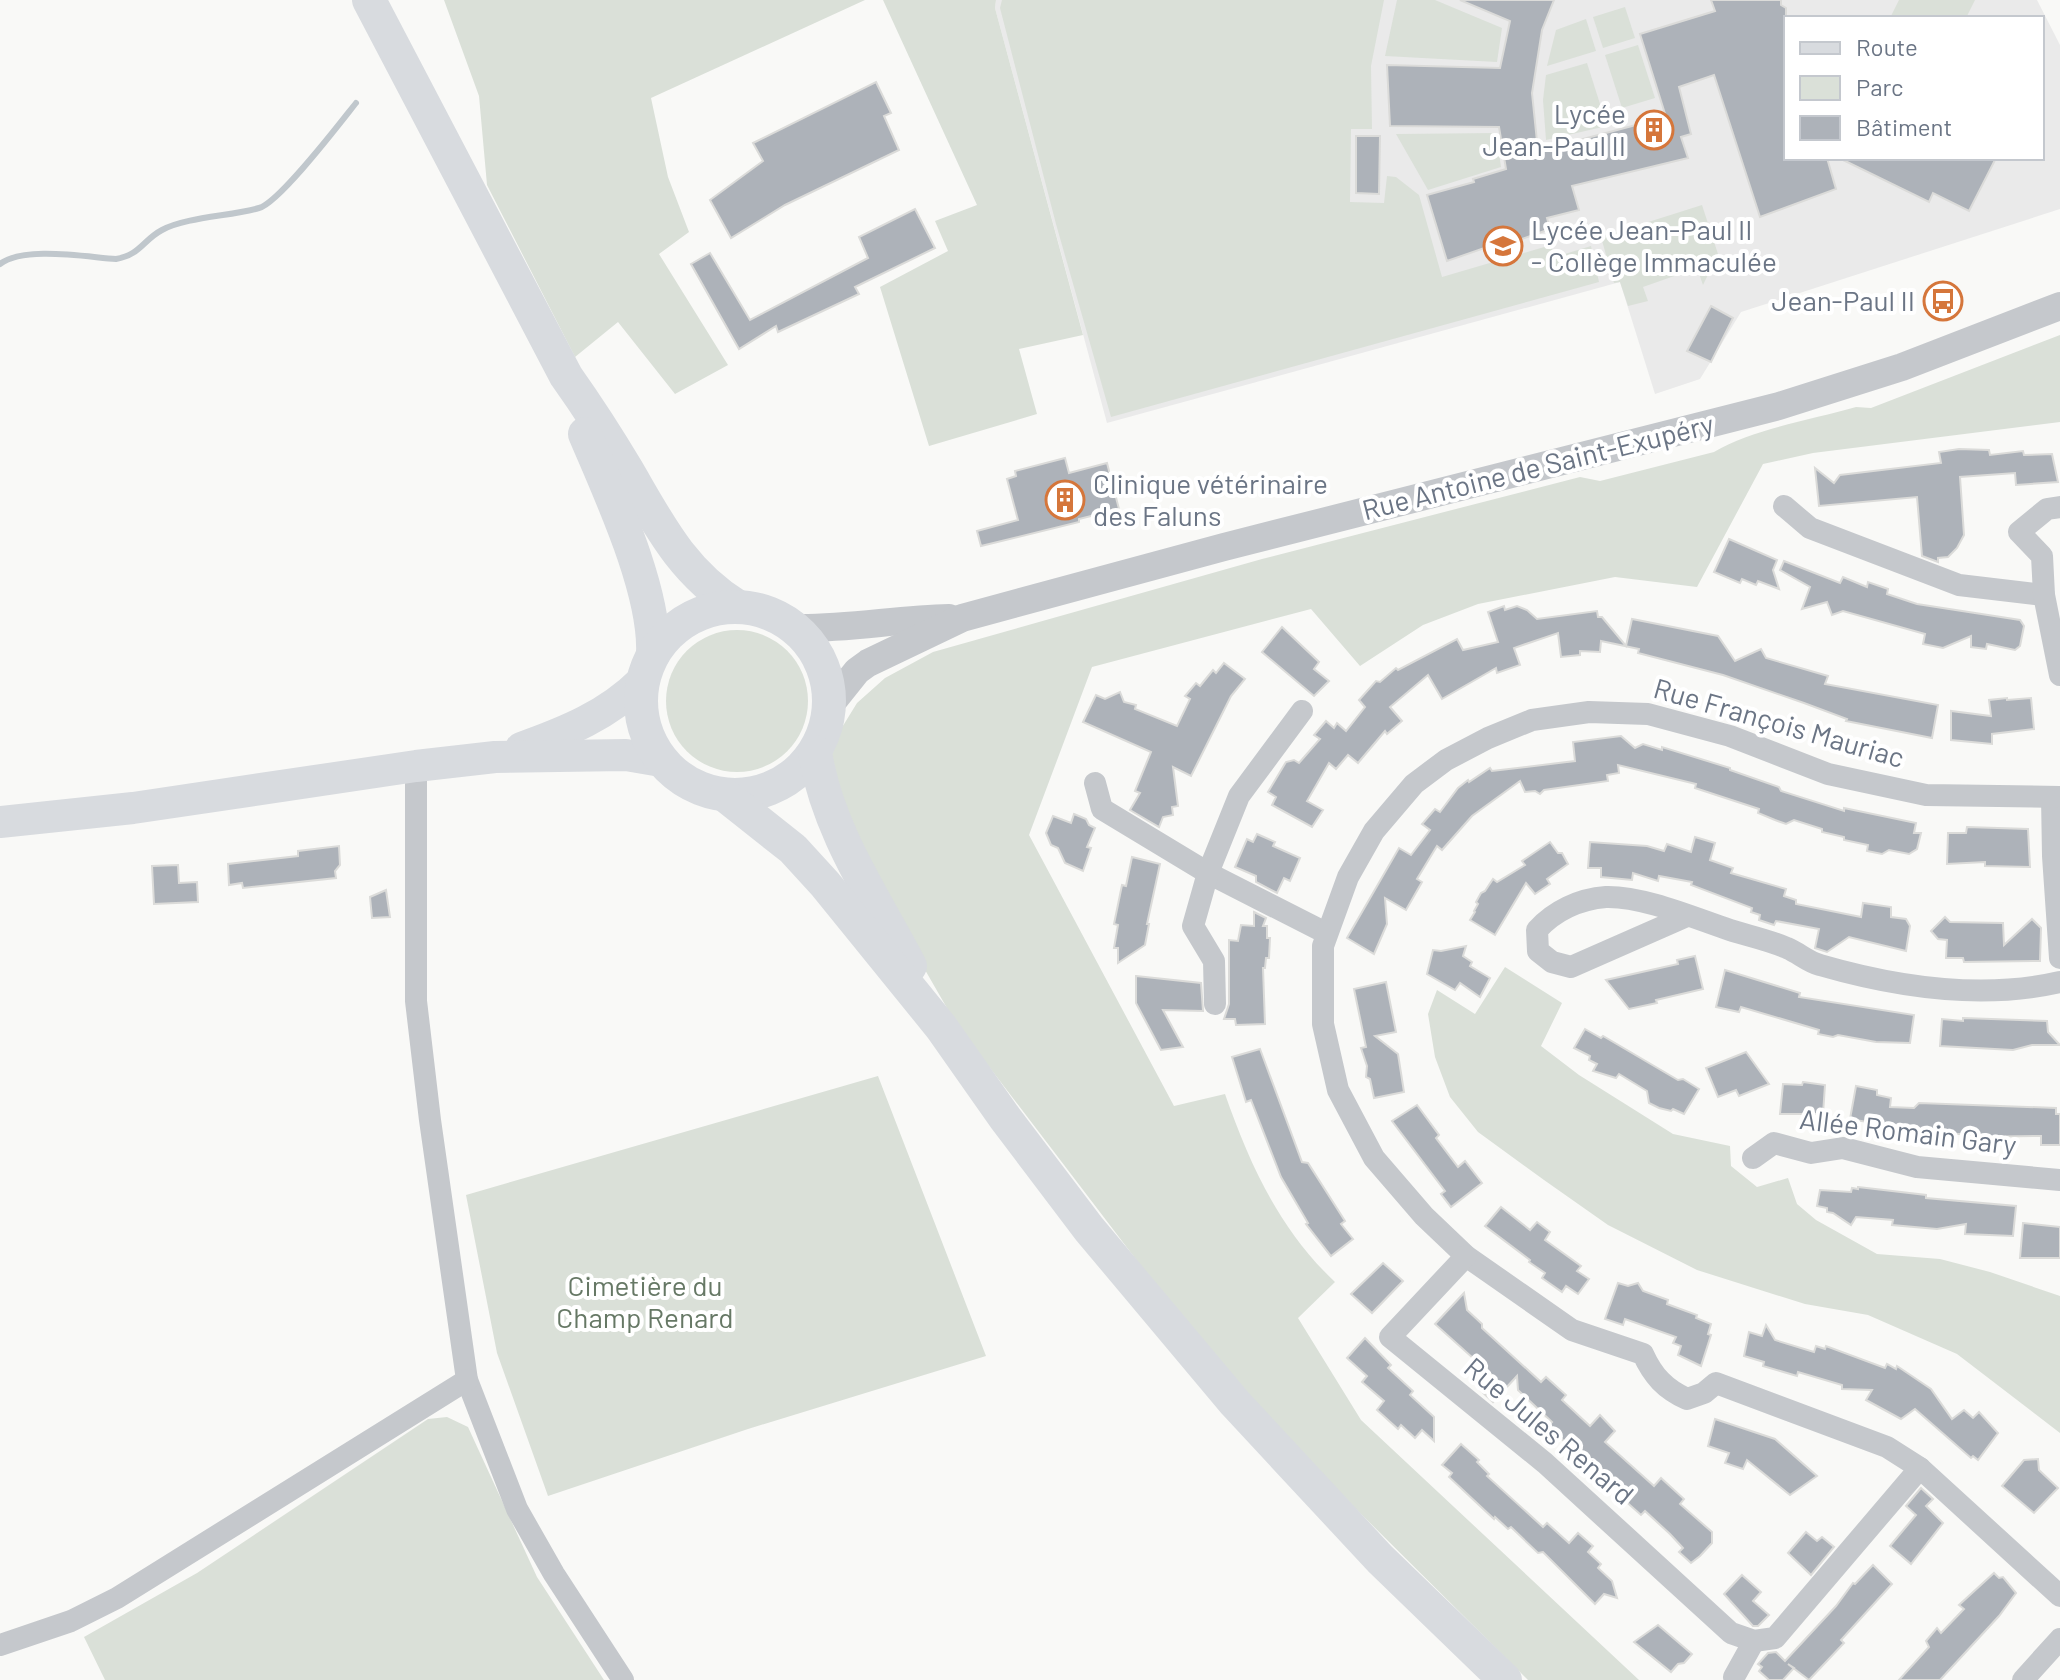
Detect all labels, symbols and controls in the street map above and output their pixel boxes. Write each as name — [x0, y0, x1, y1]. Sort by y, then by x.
legend — [1784, 16, 2044, 160]
text: Route — [1856, 32, 1918, 61]
text: Parc — [1856, 72, 1904, 101]
place label: Lycée Jean-Paul II — [1482, 96, 1626, 162]
building icon: Lycée Jean-Paul II — [1633, 109, 1675, 151]
text: Bâtiment — [1856, 112, 1952, 141]
place label: Lycée Jean-Paul II - Collège Immaculée — [1531, 212, 1777, 278]
school or university icon: Lycée Jean-Paul II - Collège Immaculée — [1482, 225, 1524, 267]
bus stop icon: Jean-Paul II — [1922, 280, 1964, 322]
place label: Jean-Paul II — [1771, 283, 1915, 317]
street label: Rue Antoine de Saint-Exupéry — [1358, 406, 1717, 526]
place label: Clinique vétérinaire des Faluns — [1093, 466, 1328, 532]
building icon: Clinique vétérinaire des Faluns — [1044, 479, 1086, 521]
street label: Rue François Mauriac — [1650, 670, 1908, 774]
street label: Allée Romain Gary — [1798, 1101, 2019, 1161]
park label: Cimetière du Champ Renard — [556, 1268, 734, 1334]
street label: Rue Jules Renard — [1458, 1349, 1641, 1511]

